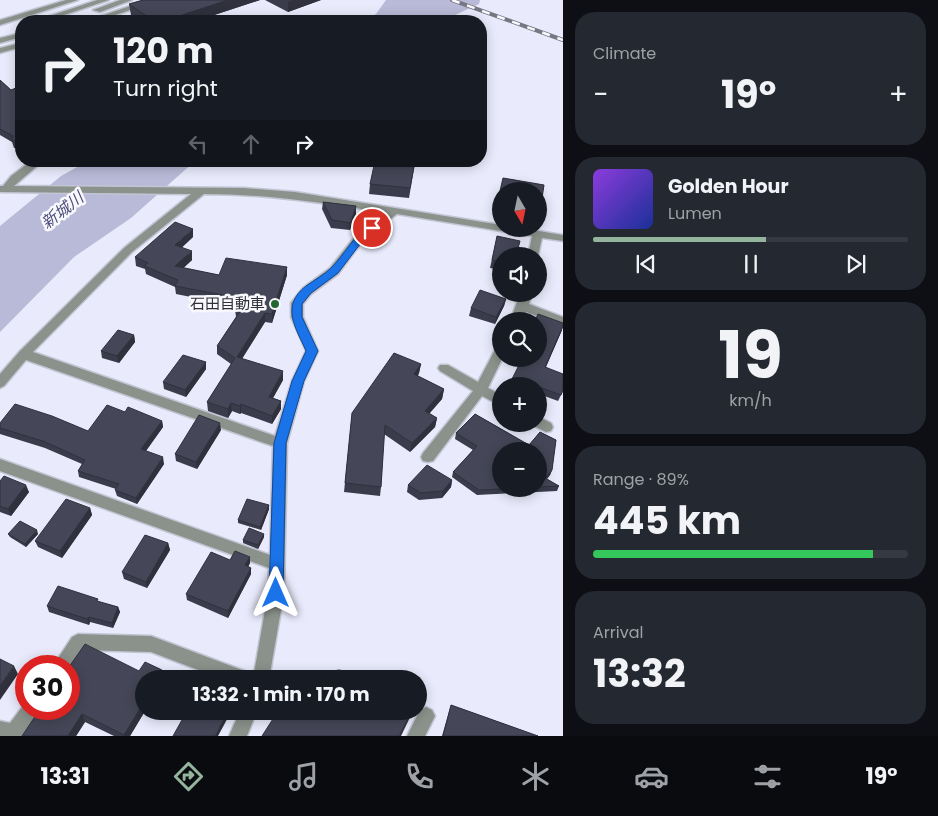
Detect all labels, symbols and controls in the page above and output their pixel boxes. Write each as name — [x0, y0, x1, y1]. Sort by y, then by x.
text: 120 m — [113, 26, 213, 75]
icon: right — [30, 35, 95, 100]
text: Climate — [593, 42, 656, 65]
text: 19° — [721, 68, 776, 121]
text: Turn right — [113, 73, 218, 104]
text: − — [593, 75, 608, 114]
text: + — [889, 75, 908, 114]
icon: left — [184, 130, 212, 158]
icon: ahead — [237, 130, 265, 158]
icon: right — [290, 130, 318, 158]
text: Golden Hour — [668, 173, 789, 200]
north arrow — [492, 182, 548, 238]
map controls — [492, 182, 547, 497]
water label: 新城川 — [36, 185, 90, 234]
text: Lumen — [668, 202, 722, 225]
pin — [351, 207, 393, 249]
icon: arrive — [358, 214, 386, 242]
button: sound — [492, 247, 547, 302]
icon: previous — [632, 250, 660, 278]
icon: pause — [737, 250, 765, 278]
icon: next — [842, 250, 870, 278]
place label: 石田自動車 — [190, 293, 265, 314]
marker: 石田自動車 — [269, 298, 281, 310]
text: 19 — [718, 310, 783, 401]
button: search — [492, 312, 547, 367]
button: + — [492, 377, 547, 432]
text: km/h — [729, 389, 772, 412]
button: − — [492, 442, 547, 497]
text: Range · 89% — [593, 468, 689, 491]
text: 445 km — [593, 494, 741, 547]
position arrow — [249, 566, 301, 618]
text: Arrival — [593, 621, 643, 644]
text: 13:32 — [593, 647, 686, 700]
speed limit sign: 30 — [15, 655, 80, 720]
text: 13:32 · 1 min · 170 m — [192, 681, 370, 708]
icon: directions — [171, 759, 206, 794]
icon: music — [286, 759, 321, 794]
icon: phone — [402, 759, 437, 794]
icon: climate — [518, 759, 553, 794]
icon: car — [634, 759, 669, 794]
icon: filters — [750, 759, 785, 794]
text: 13:31 — [40, 761, 90, 792]
text: 19° — [866, 761, 898, 792]

